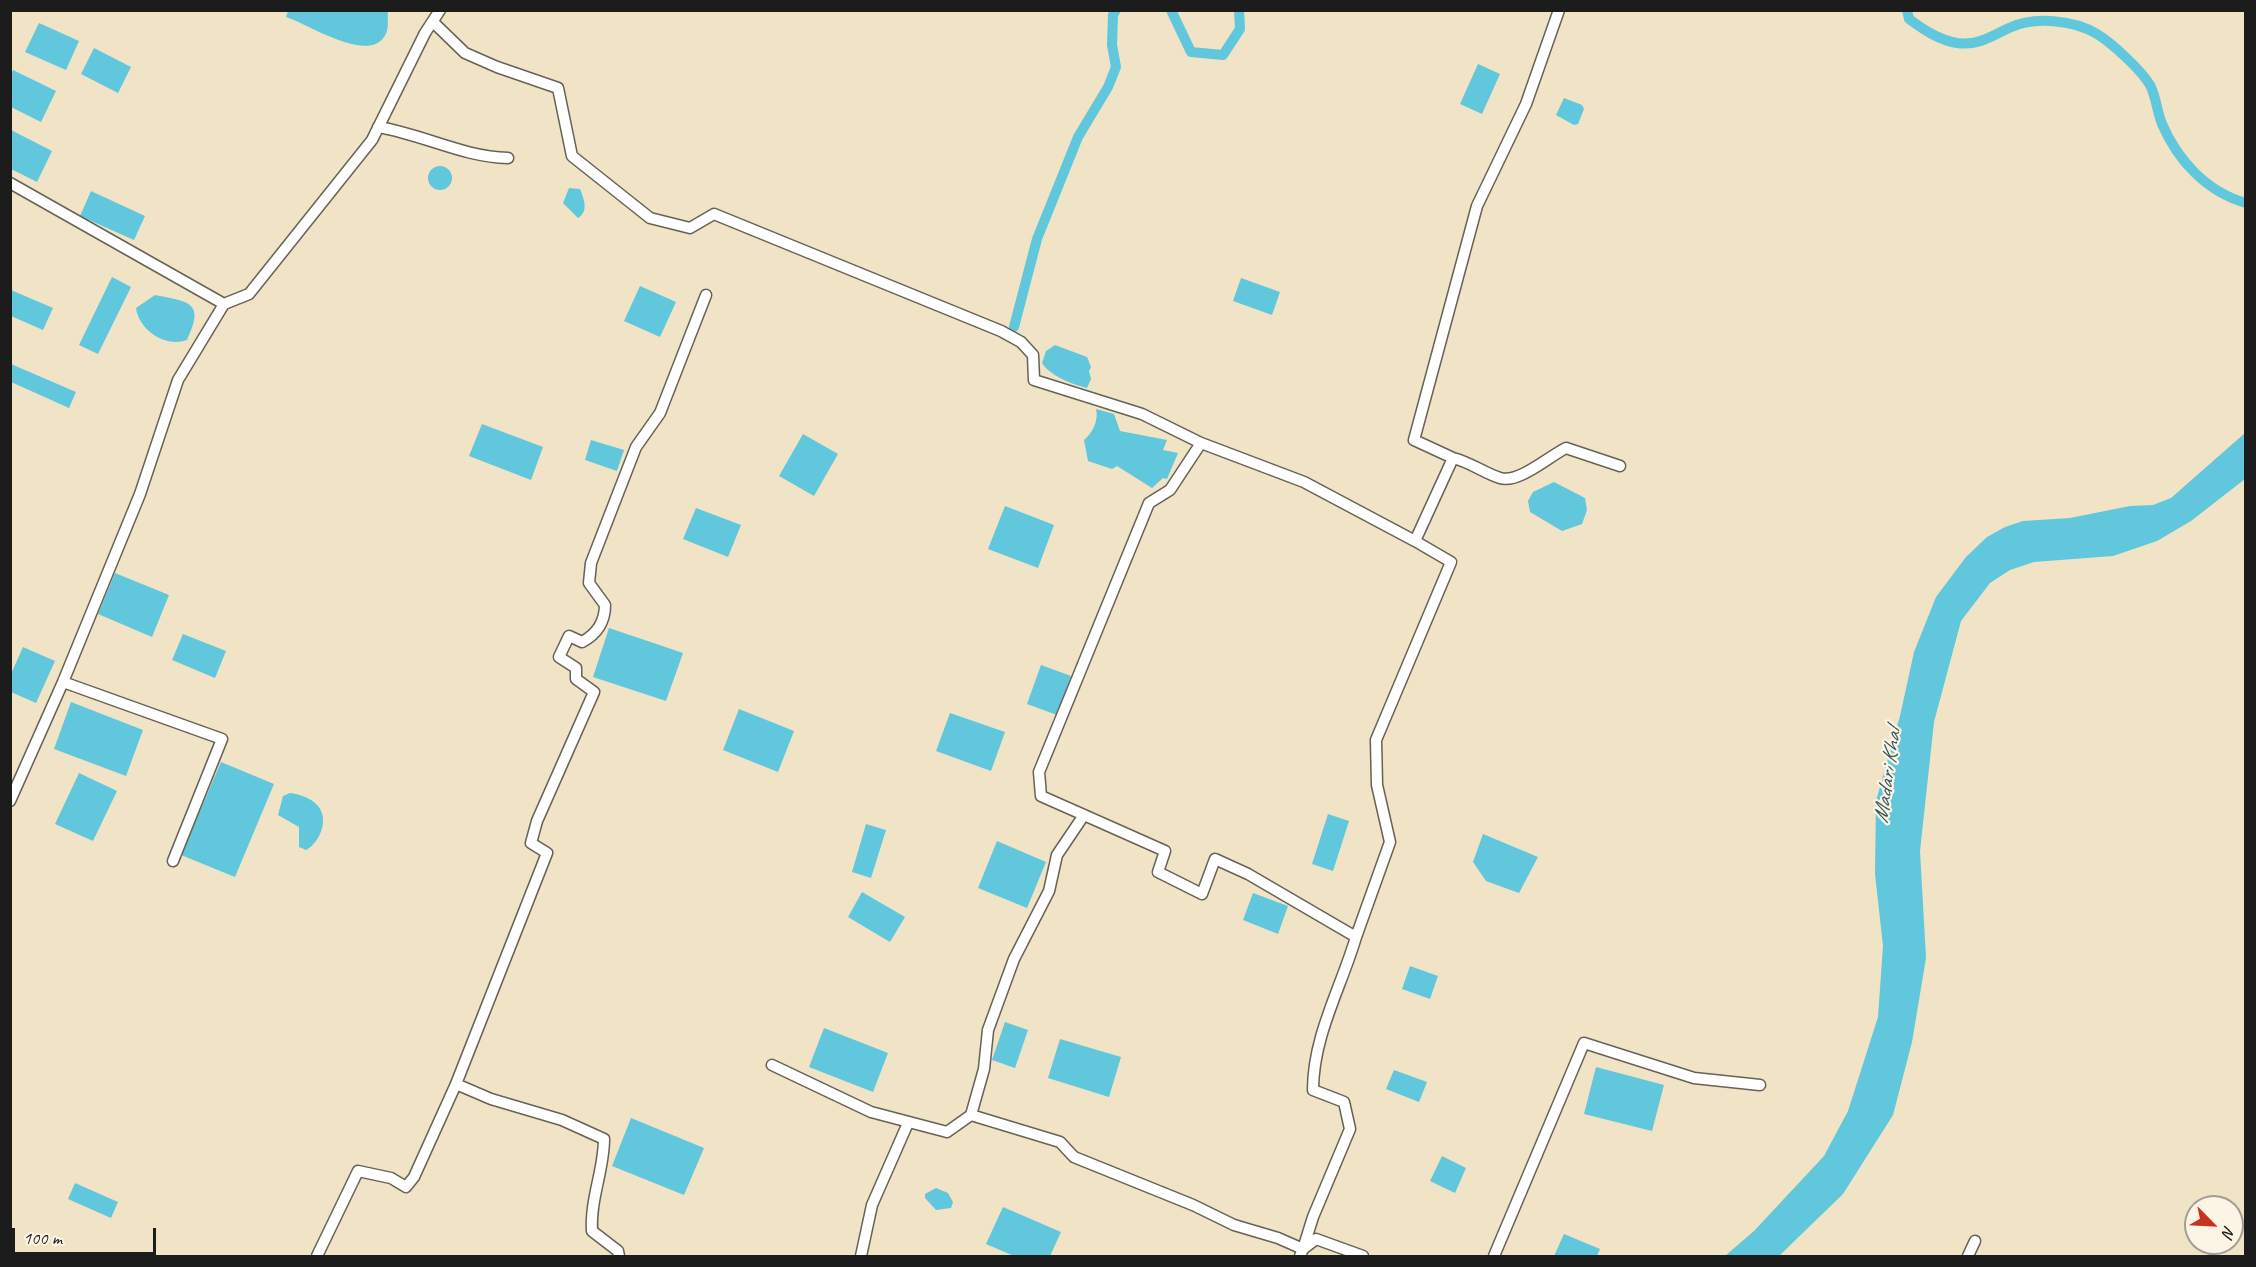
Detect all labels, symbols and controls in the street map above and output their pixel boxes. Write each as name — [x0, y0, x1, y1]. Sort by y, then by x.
water label: Madari Khal — [1868, 727, 1908, 825]
north arrow — [2184, 1195, 2244, 1255]
scale bar — [15, 1216, 159, 1254]
text: N — [2217, 1223, 2240, 1240]
text: 100 m — [23, 1227, 62, 1249]

